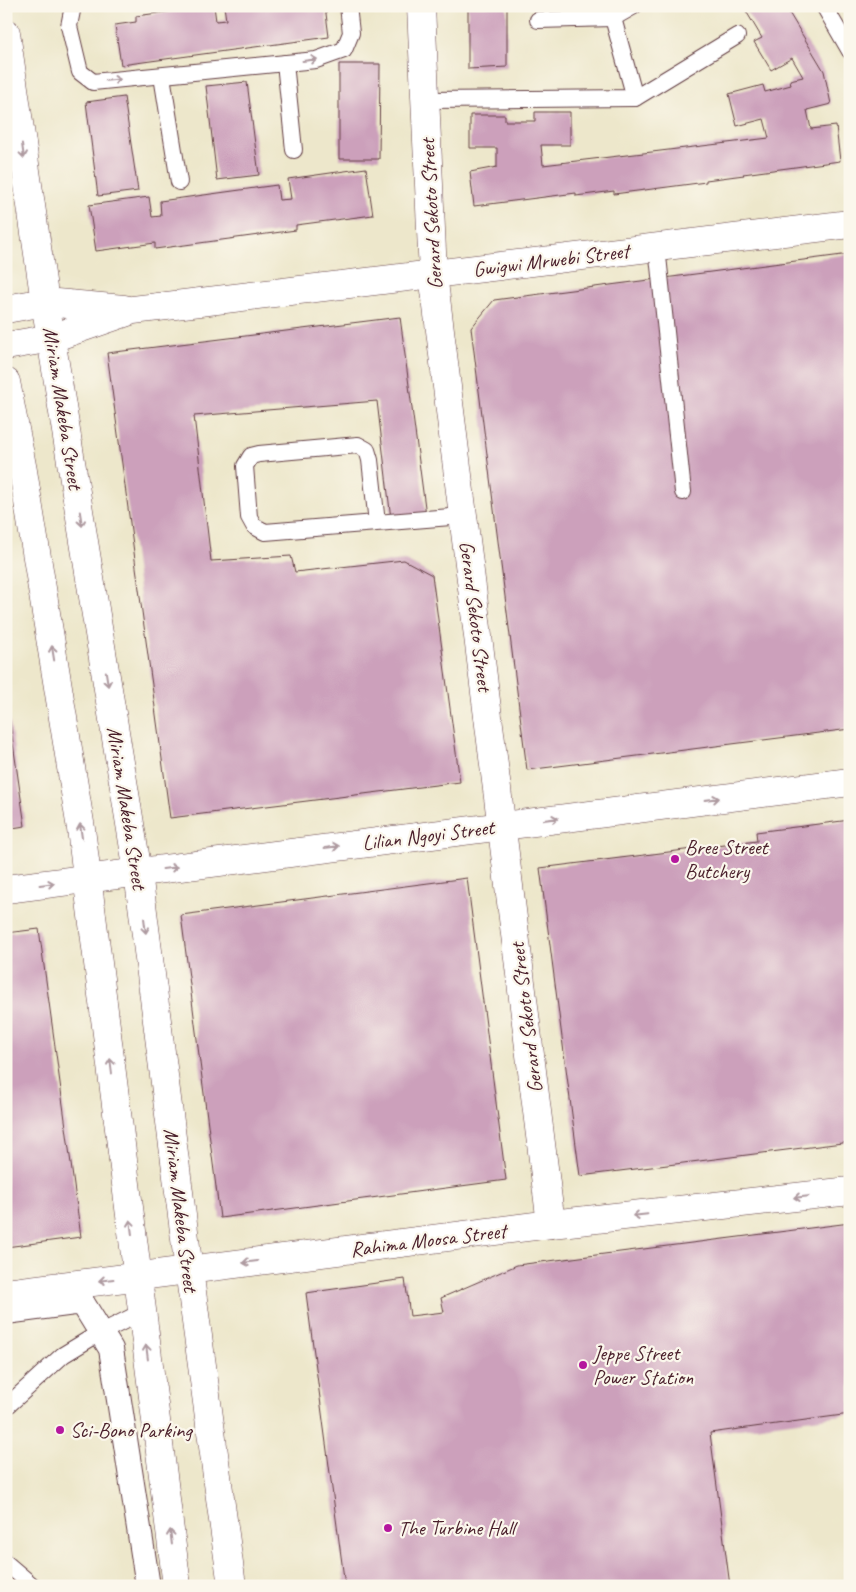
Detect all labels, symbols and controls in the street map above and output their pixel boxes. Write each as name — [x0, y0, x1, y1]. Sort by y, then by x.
one-way arrow — [301, 55, 317, 65]
one-way arrow — [105, 76, 121, 85]
street label: Gerard Sekoto Street — [414, 136, 448, 290]
one-way arrow — [19, 142, 29, 158]
street label: Gwigwi Mrwebi Street — [472, 237, 633, 282]
street label: Miriam Makeba Street — [37, 325, 89, 493]
one-way arrow — [76, 510, 86, 526]
street label: Gerard Sekoto Street — [454, 539, 498, 695]
one-way arrow — [47, 646, 57, 662]
one-way arrow — [102, 671, 112, 687]
street label: Miriam Makeba Street — [101, 725, 153, 893]
one-way arrow — [704, 794, 720, 804]
street label: Lilian Ngoyi Street — [361, 814, 497, 856]
one-way arrow — [542, 814, 558, 824]
one-way arrow — [76, 823, 86, 839]
place label: Bree Street Butchery — [685, 834, 770, 884]
one-way arrow — [323, 842, 339, 852]
marker: Bree Street Butchery — [669, 853, 681, 865]
one-way arrow — [162, 863, 178, 873]
one-way arrow — [39, 879, 55, 889]
one-way arrow — [140, 918, 150, 934]
street label: Gerard Sekoto Street — [504, 939, 548, 1095]
one-way arrow — [106, 1058, 116, 1074]
street label: Miriam Makeba Street — [158, 1127, 204, 1295]
one-way arrow — [794, 1192, 810, 1202]
one-way arrow — [632, 1210, 648, 1220]
street label: Rahima Moosa Street — [349, 1217, 510, 1262]
one-way arrow — [126, 1220, 136, 1236]
one-way arrow — [242, 1257, 258, 1267]
one-way arrow — [98, 1275, 114, 1285]
place label: Jeppe Street Power Station — [592, 1340, 694, 1390]
one-way arrow — [142, 1344, 152, 1360]
marker: Jeppe Street Power Station — [577, 1359, 589, 1371]
place label: Sci-Bono Parking — [70, 1417, 193, 1443]
marker: Sci-Bono Parking — [54, 1424, 66, 1436]
place label: The Turbine Hall — [398, 1515, 518, 1541]
marker: The Turbine Hall — [382, 1522, 394, 1534]
one-way arrow — [166, 1530, 176, 1546]

